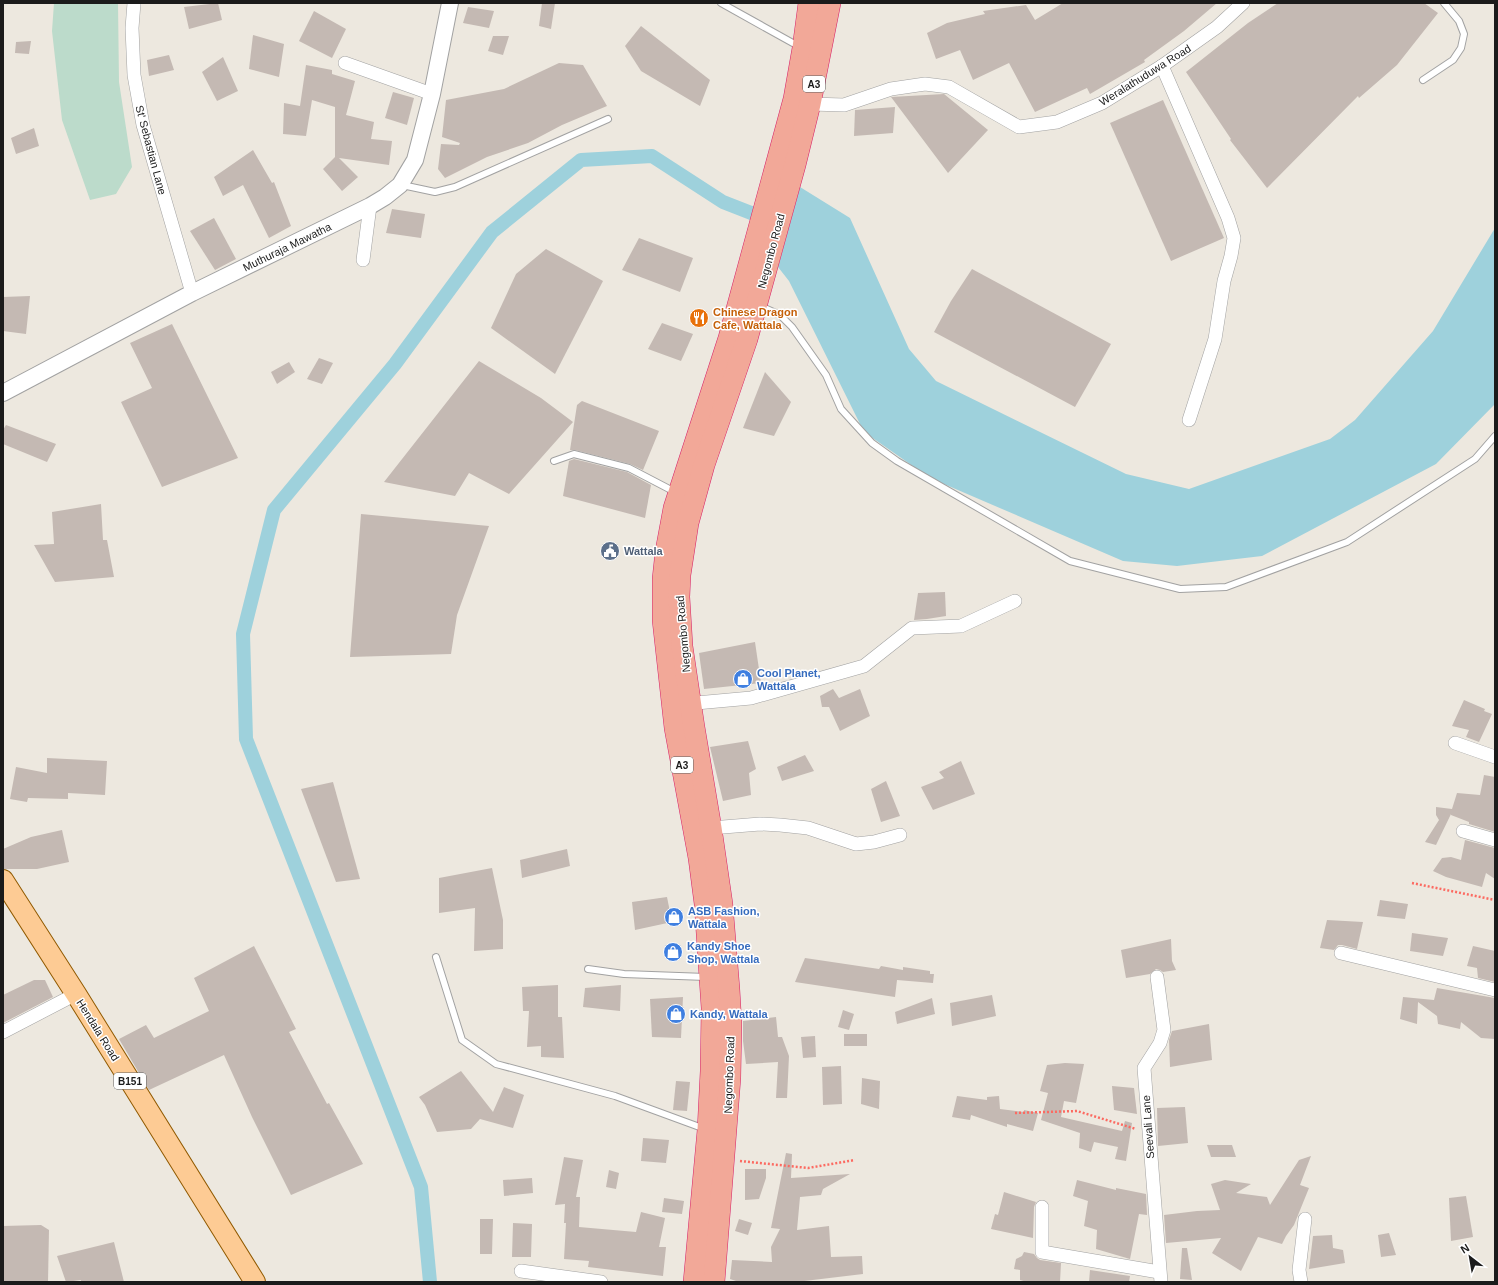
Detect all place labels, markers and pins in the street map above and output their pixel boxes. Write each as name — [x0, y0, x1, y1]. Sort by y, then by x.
place label: Chinese Dragon Cafe, Wattala — [713, 306, 798, 331]
restaurant icon: Chinese Dragon Cafe, Wattala — [688, 307, 710, 329]
public building icon: Wattala — [599, 540, 621, 562]
place label: Wattala — [624, 545, 664, 557]
place label: Cool Planet, Wattala — [757, 667, 821, 692]
shop icon: Cool Planet, Wattala — [732, 668, 754, 690]
place label: ASB Fashion, Wattala — [688, 905, 760, 930]
shop icon: ASB Fashion, Wattala — [663, 906, 685, 928]
place label: Kandy Shoe Shop, Wattala — [687, 940, 760, 965]
shop icon: Kandy Shoe Shop, Wattala — [662, 941, 684, 963]
shop icon: Kandy, Wattala — [665, 1003, 687, 1025]
place label: Kandy, Wattala — [690, 1008, 769, 1020]

